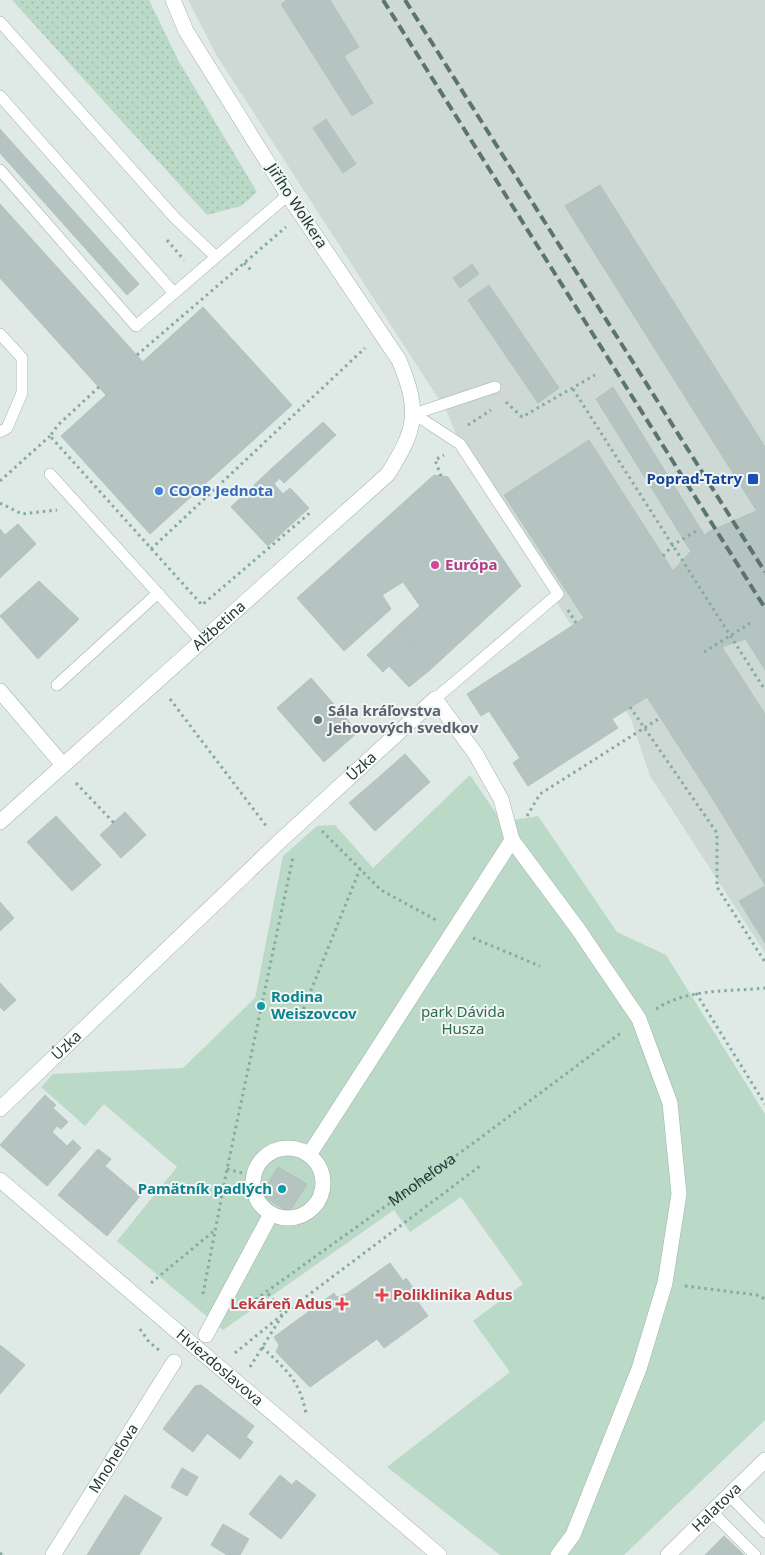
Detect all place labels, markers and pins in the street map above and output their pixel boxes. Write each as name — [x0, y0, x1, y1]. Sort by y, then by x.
place label: Poprad-Tatry — [647, 468, 742, 488]
marker: Poprad-Tatry — [746, 472, 760, 486]
place label: COOP Jednota — [169, 480, 273, 500]
marker: COOP Jednota — [153, 485, 165, 497]
place label: Európa — [445, 554, 497, 574]
marker: Európa — [429, 559, 441, 571]
place label: Sála kráľovstva Jehovových svedkov — [326, 700, 479, 737]
marker: Sála kráľovstva Jehovových svedkov — [312, 714, 324, 726]
place label: Rodina Weiszovcov — [271, 986, 357, 1023]
marker: Rodina Weiszovcov — [255, 1000, 267, 1012]
place label: Pamätník padlých — [138, 1178, 272, 1198]
marker: Pamätník padlých — [276, 1183, 288, 1195]
place label: Poliklinika Adus — [393, 1284, 512, 1304]
marker: Poliklinika Adus — [375, 1288, 389, 1302]
place label: Lekáreň Adus — [230, 1293, 332, 1313]
marker: Lekáreň Adus — [336, 1298, 348, 1310]

